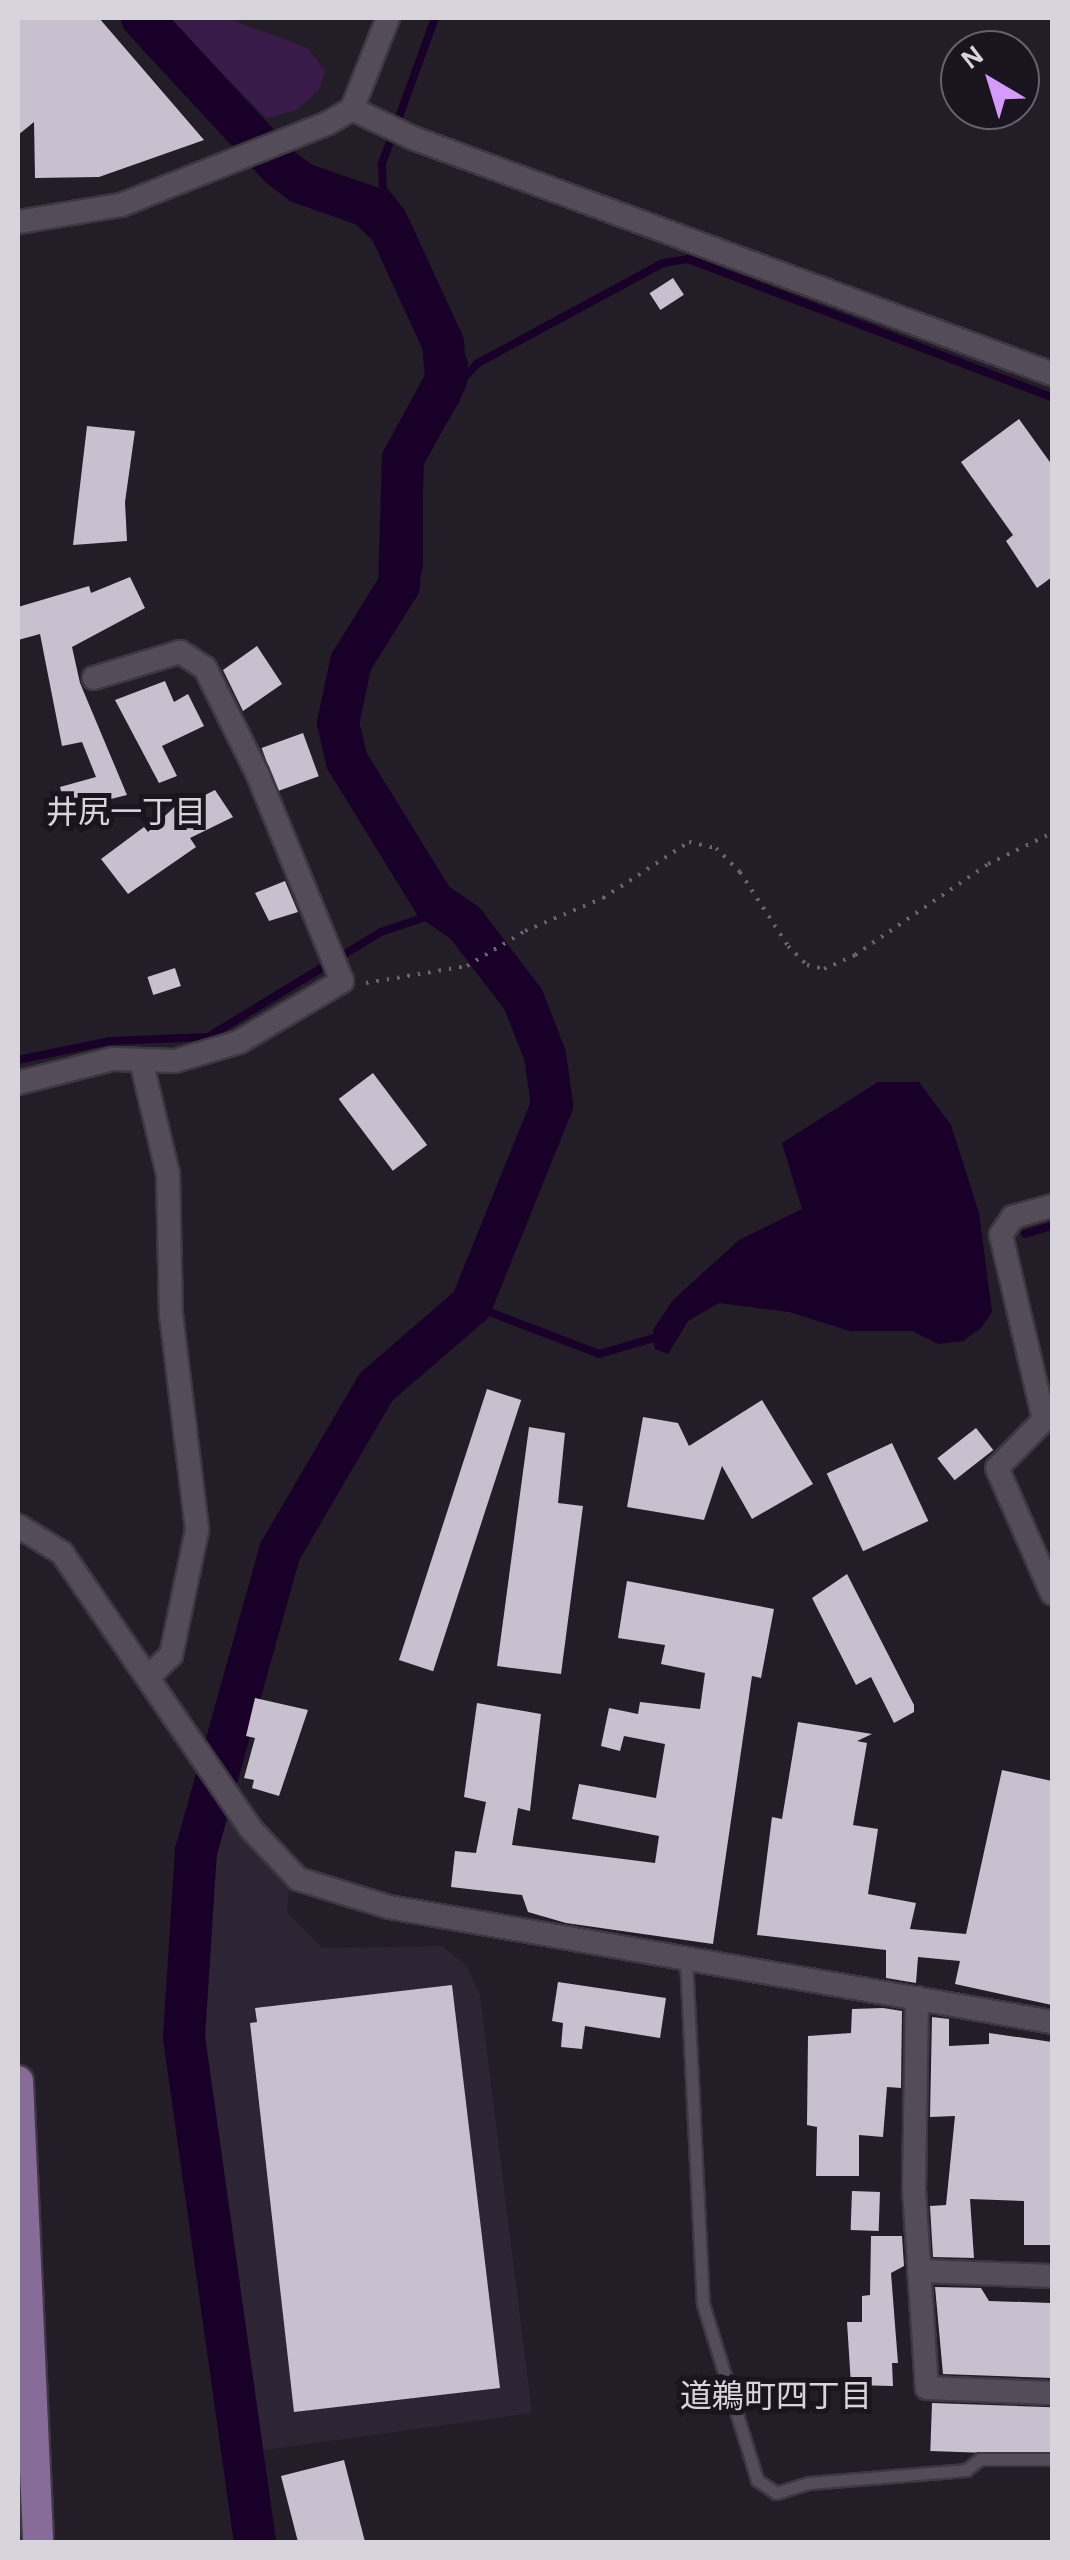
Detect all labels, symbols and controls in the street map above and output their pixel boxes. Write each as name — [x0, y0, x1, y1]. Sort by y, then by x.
north arrow — [940, 30, 1040, 130]
text: N — [956, 41, 989, 75]
district label: 井尻一丁目 — [46, 794, 206, 832]
district label: 道鵜町四丁目 — [680, 2378, 872, 2416]

